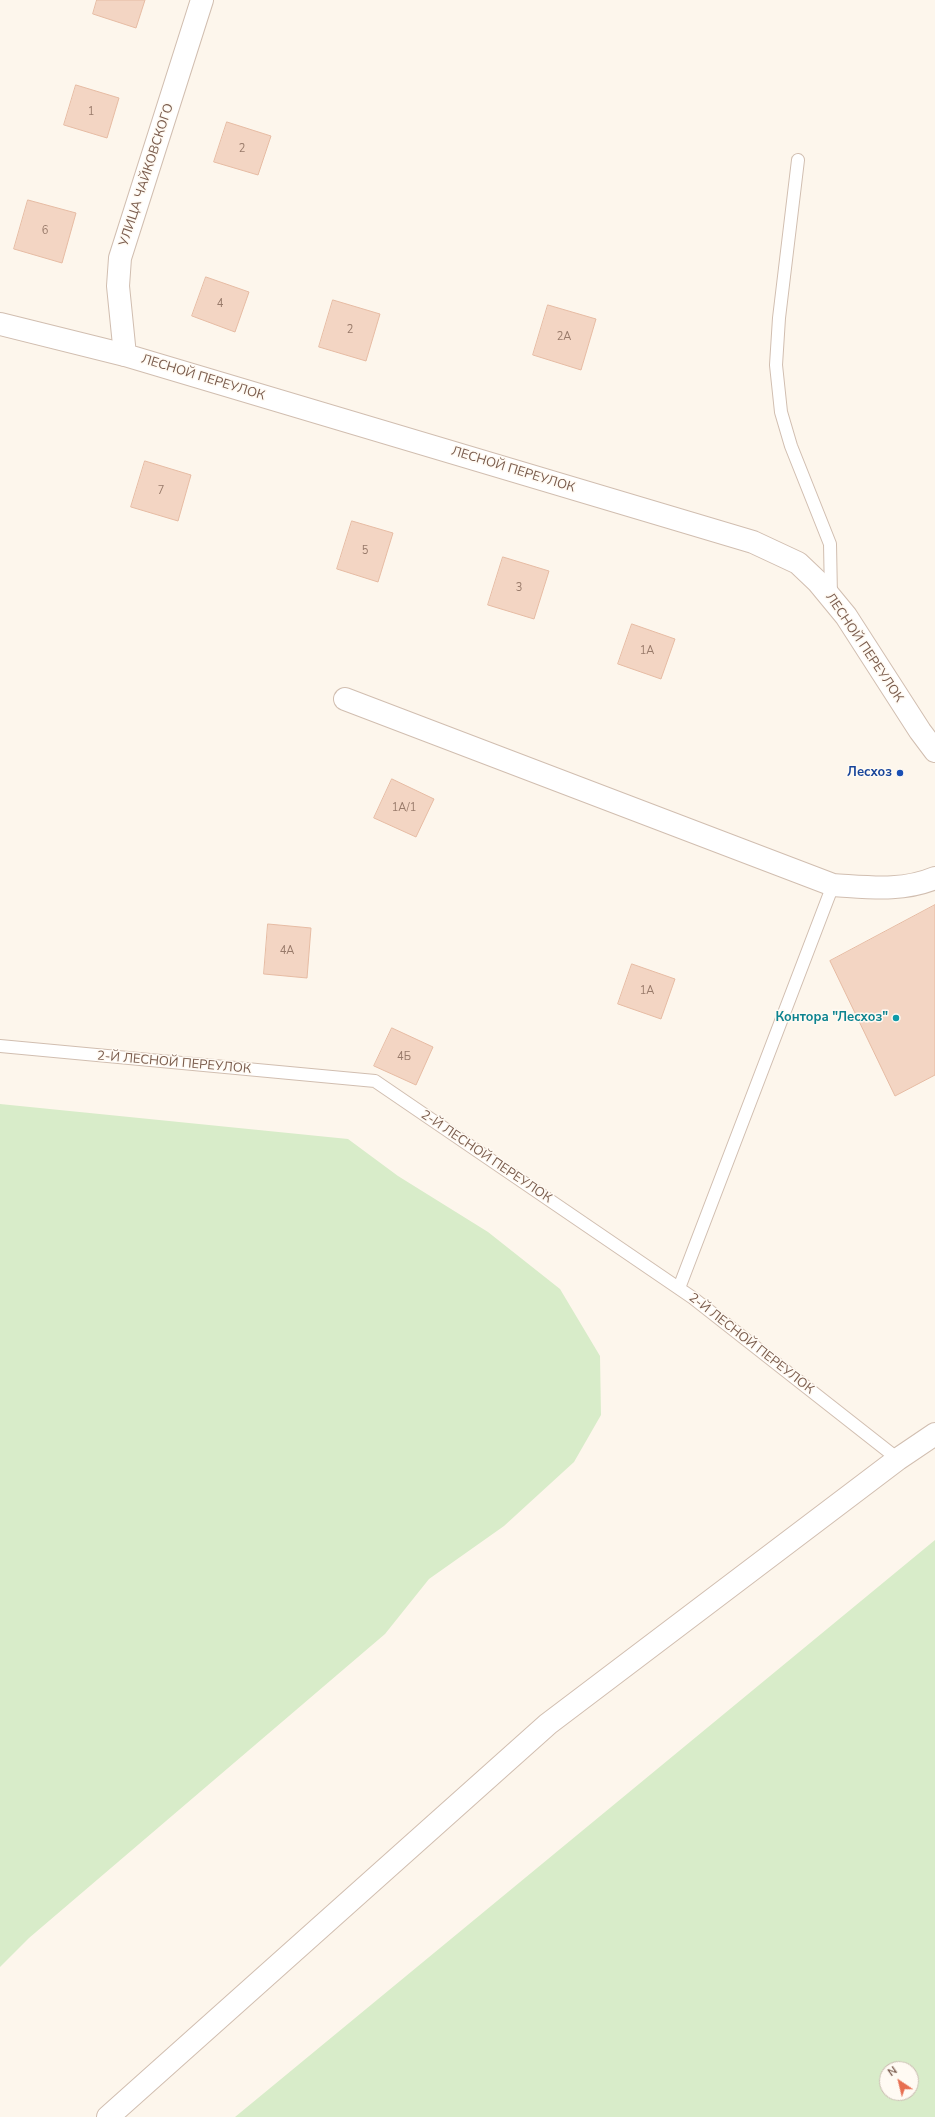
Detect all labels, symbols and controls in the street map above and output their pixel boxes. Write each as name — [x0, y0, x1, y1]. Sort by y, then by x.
street label: УЛИЦА ЧАЙКОВСКОГО — [116, 102, 178, 248]
house number: 1 — [88, 105, 94, 119]
house number: 2 — [239, 142, 245, 156]
house number: 6 — [42, 224, 48, 238]
house number: 4 — [217, 297, 223, 311]
house number: 2 — [347, 323, 353, 337]
house number: 2А — [557, 330, 571, 344]
street label: ЛЕСНОЙ ПЕРЕУЛОК — [139, 352, 267, 404]
street label: ЛЕСНОЙ ПЕРЕУЛОК — [449, 444, 577, 496]
house number: 7 — [158, 484, 164, 498]
house number: 5 — [362, 544, 368, 558]
house number: 3 — [516, 581, 522, 595]
street label: ЛЕСНОЙ ПЕРЕУЛОК — [822, 590, 906, 706]
house number: 1А — [640, 644, 654, 658]
place label: Лесхоз — [847, 765, 892, 781]
marker: Лесхоз — [895, 768, 905, 778]
house number: 1А/1 — [392, 801, 416, 815]
house number: 4А — [280, 944, 294, 958]
house number: 1А — [640, 984, 654, 998]
place label: Контора "Лесхоз" — [775, 1010, 888, 1026]
marker: Контора "Лесхоз" — [891, 1013, 901, 1023]
street label: 2-Й ЛЕСНОЙ ПЕРЕУЛОК — [96, 1048, 252, 1078]
house number: 4Б — [397, 1050, 411, 1064]
street label: 2-Й ЛЕСНОЙ ПЕРЕУЛОК — [418, 1107, 554, 1207]
street label: 2-Й ЛЕСНОЙ ПЕРЕУЛОК — [685, 1290, 817, 1398]
north arrow — [879, 2061, 919, 2101]
text: N — [885, 2063, 900, 2080]

